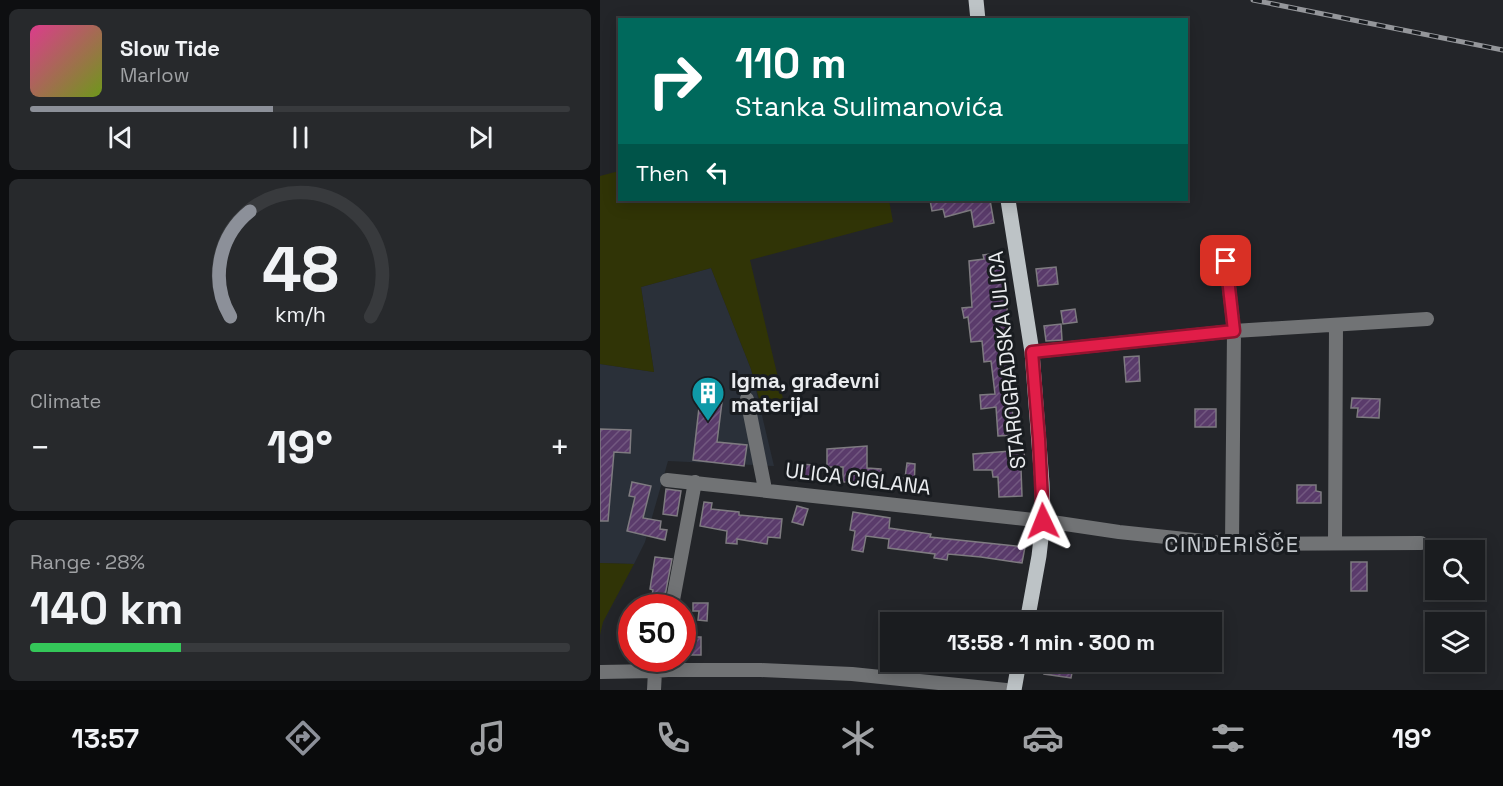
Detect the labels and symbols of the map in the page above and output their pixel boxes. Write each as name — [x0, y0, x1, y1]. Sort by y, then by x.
pin — [1200, 235, 1251, 286]
street label: STAROGRADSKA ULICA — [982, 250, 1031, 470]
place label: Igma, građevni materijal — [731, 367, 880, 418]
building icon: Igma, građevni materijal — [690, 375, 726, 422]
street label: ULICA CIGLANA — [784, 456, 932, 501]
position arrow — [1011, 489, 1075, 553]
district label: CINDERIŠČE — [1164, 530, 1300, 558]
speed limit sign: 50 — [618, 594, 696, 672]

